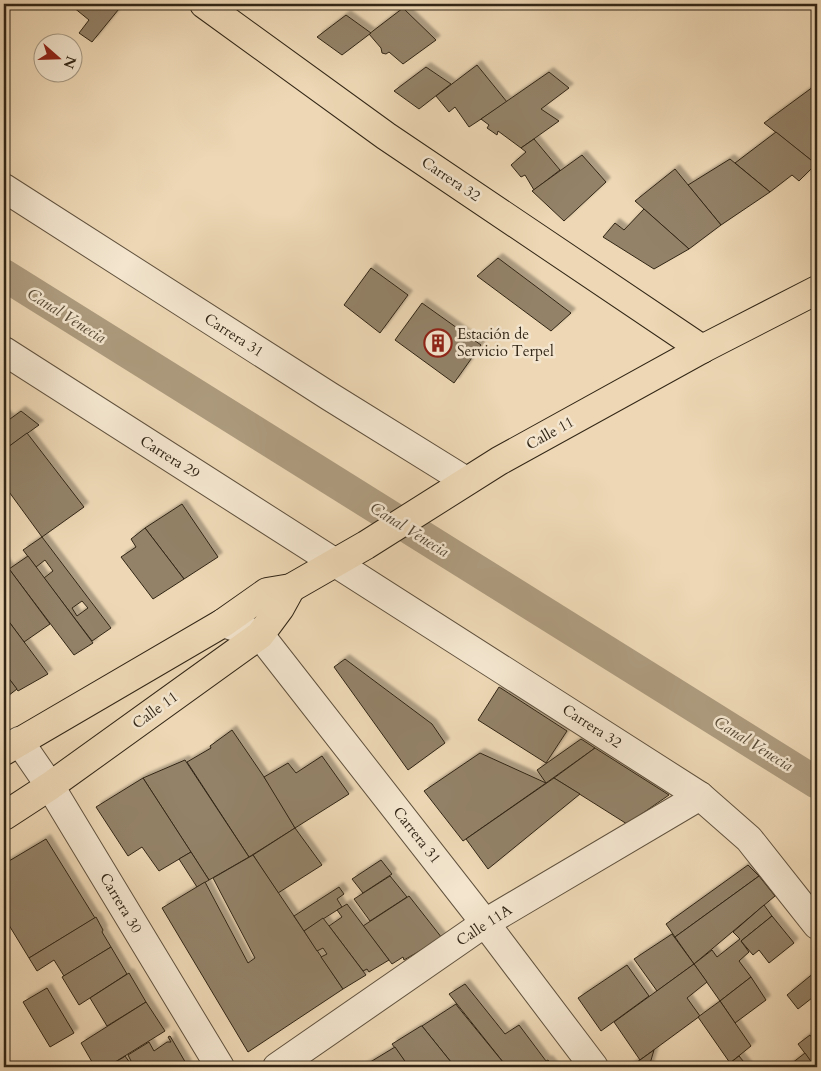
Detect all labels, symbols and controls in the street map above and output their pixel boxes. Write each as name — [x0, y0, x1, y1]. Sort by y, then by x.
north arrow — [32, 32, 82, 82]
text: N — [59, 53, 81, 71]
street label: Carrera 32 — [418, 152, 485, 206]
water label: Canal Venecia — [23, 283, 110, 349]
street label: Carrera 31 — [200, 308, 268, 362]
place label: Estación de Servicio Terpel — [457, 324, 554, 361]
building icon: Estación de Servicio Terpel — [423, 328, 453, 358]
street label: Calle 11 — [523, 412, 577, 454]
street label: Carrera 29 — [136, 431, 204, 483]
water label: Canal Venecia — [366, 497, 453, 563]
street label: Calle 11 — [128, 687, 182, 733]
street label: Carrera 32 — [558, 699, 626, 753]
water label: Canal Venecia — [710, 711, 797, 777]
street label: Carrera 31 — [388, 802, 446, 868]
street label: Carrera 30 — [95, 869, 147, 937]
street label: Calle 11A — [452, 899, 516, 950]

